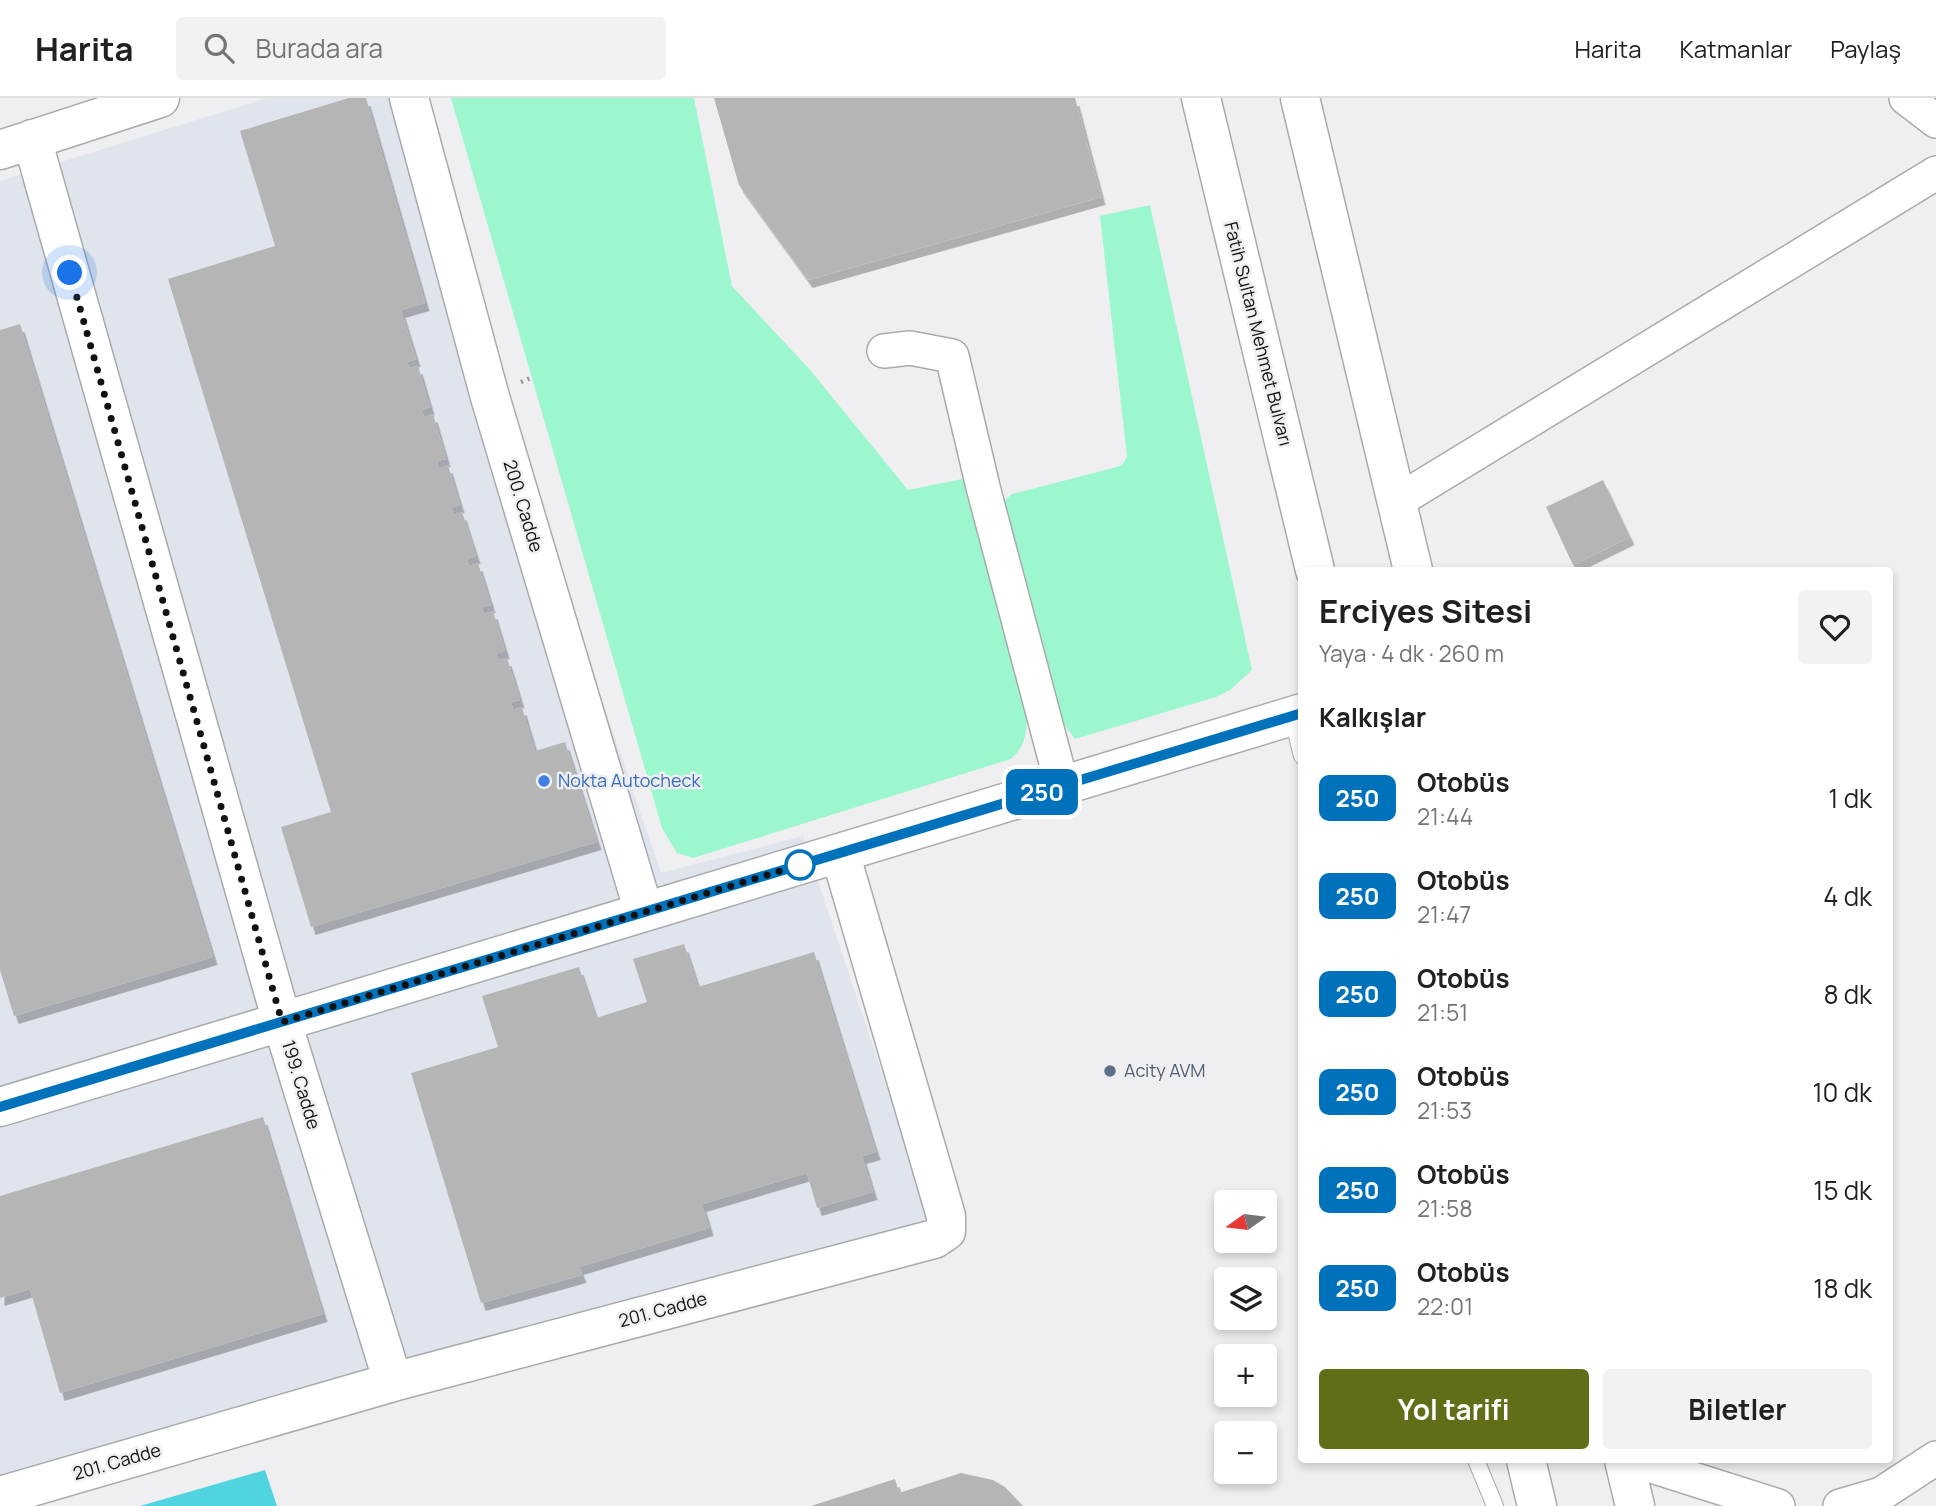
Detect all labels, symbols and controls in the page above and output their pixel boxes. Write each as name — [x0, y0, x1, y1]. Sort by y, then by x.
search box — [176, 17, 666, 80]
text: Harita — [35, 26, 134, 71]
icon: search — [200, 29, 238, 67]
text: Burada ara — [256, 30, 383, 66]
text: Harita — [1575, 32, 1642, 65]
text: Katmanlar — [1680, 32, 1792, 65]
text: Paylaş — [1830, 32, 1901, 65]
street label: Fatih Sultan Mehmet Bulvarı — [1220, 219, 1298, 448]
your location — [52, 255, 87, 290]
street label: 200. Cadde — [499, 457, 549, 555]
text: Erciyes Sitesi — [1319, 588, 1532, 633]
button: heart — [1798, 590, 1872, 664]
text: Yaya · 4 dk · 260 m — [1319, 637, 1504, 669]
text: Kalkışlar — [1319, 699, 1426, 735]
text: Otobüs — [1417, 764, 1509, 800]
place label: Nokta Autocheck — [558, 768, 701, 792]
line badge: 250 — [1002, 769, 1082, 815]
marker: Nokta Autocheck — [536, 773, 552, 789]
text: 250 — [1020, 775, 1064, 808]
text: 1 dk — [1828, 780, 1872, 816]
text: 250 — [1335, 781, 1380, 814]
text: 21:44 — [1417, 800, 1473, 832]
unlabelled marker — [785, 850, 815, 880]
text: Otobüs — [1417, 862, 1509, 898]
text: 4 dk — [1823, 878, 1872, 914]
text: 250 — [1335, 879, 1380, 912]
text: 21:47 — [1417, 898, 1471, 930]
text: Otobüs — [1417, 960, 1509, 996]
text: 8 dk — [1823, 976, 1872, 1012]
text: 250 — [1335, 977, 1380, 1010]
text: 21:51 — [1417, 996, 1468, 1028]
street label: 199. Cadde — [277, 1037, 327, 1132]
place label: Acity AVM — [1124, 1058, 1205, 1082]
text: Otobüs — [1417, 1058, 1509, 1094]
marker: Acity AVM — [1102, 1063, 1118, 1079]
text: 10 dk — [1812, 1074, 1872, 1110]
text: 250 — [1335, 1075, 1380, 1108]
text: 21:53 — [1417, 1094, 1472, 1126]
text: Otobüs — [1417, 1156, 1509, 1192]
text: 15 dk — [1813, 1172, 1872, 1208]
text: 250 — [1335, 1173, 1380, 1206]
north arrow — [1214, 1190, 1278, 1253]
map controls — [1214, 1190, 1277, 1484]
text: 21:58 — [1417, 1192, 1473, 1224]
text: Otobüs — [1417, 1254, 1509, 1290]
button: layers — [1214, 1267, 1277, 1330]
text: 18 dk — [1813, 1270, 1872, 1306]
text: 250 — [1335, 1271, 1380, 1304]
street label: 201. Cadde — [616, 1286, 710, 1332]
text: 22:01 — [1417, 1290, 1473, 1322]
button: + — [1214, 1344, 1277, 1407]
button: Yol tarifi — [1319, 1369, 1589, 1449]
button: Biletler — [1603, 1369, 1872, 1449]
button: − — [1214, 1421, 1277, 1484]
street label: 201. Cadde — [70, 1437, 163, 1485]

